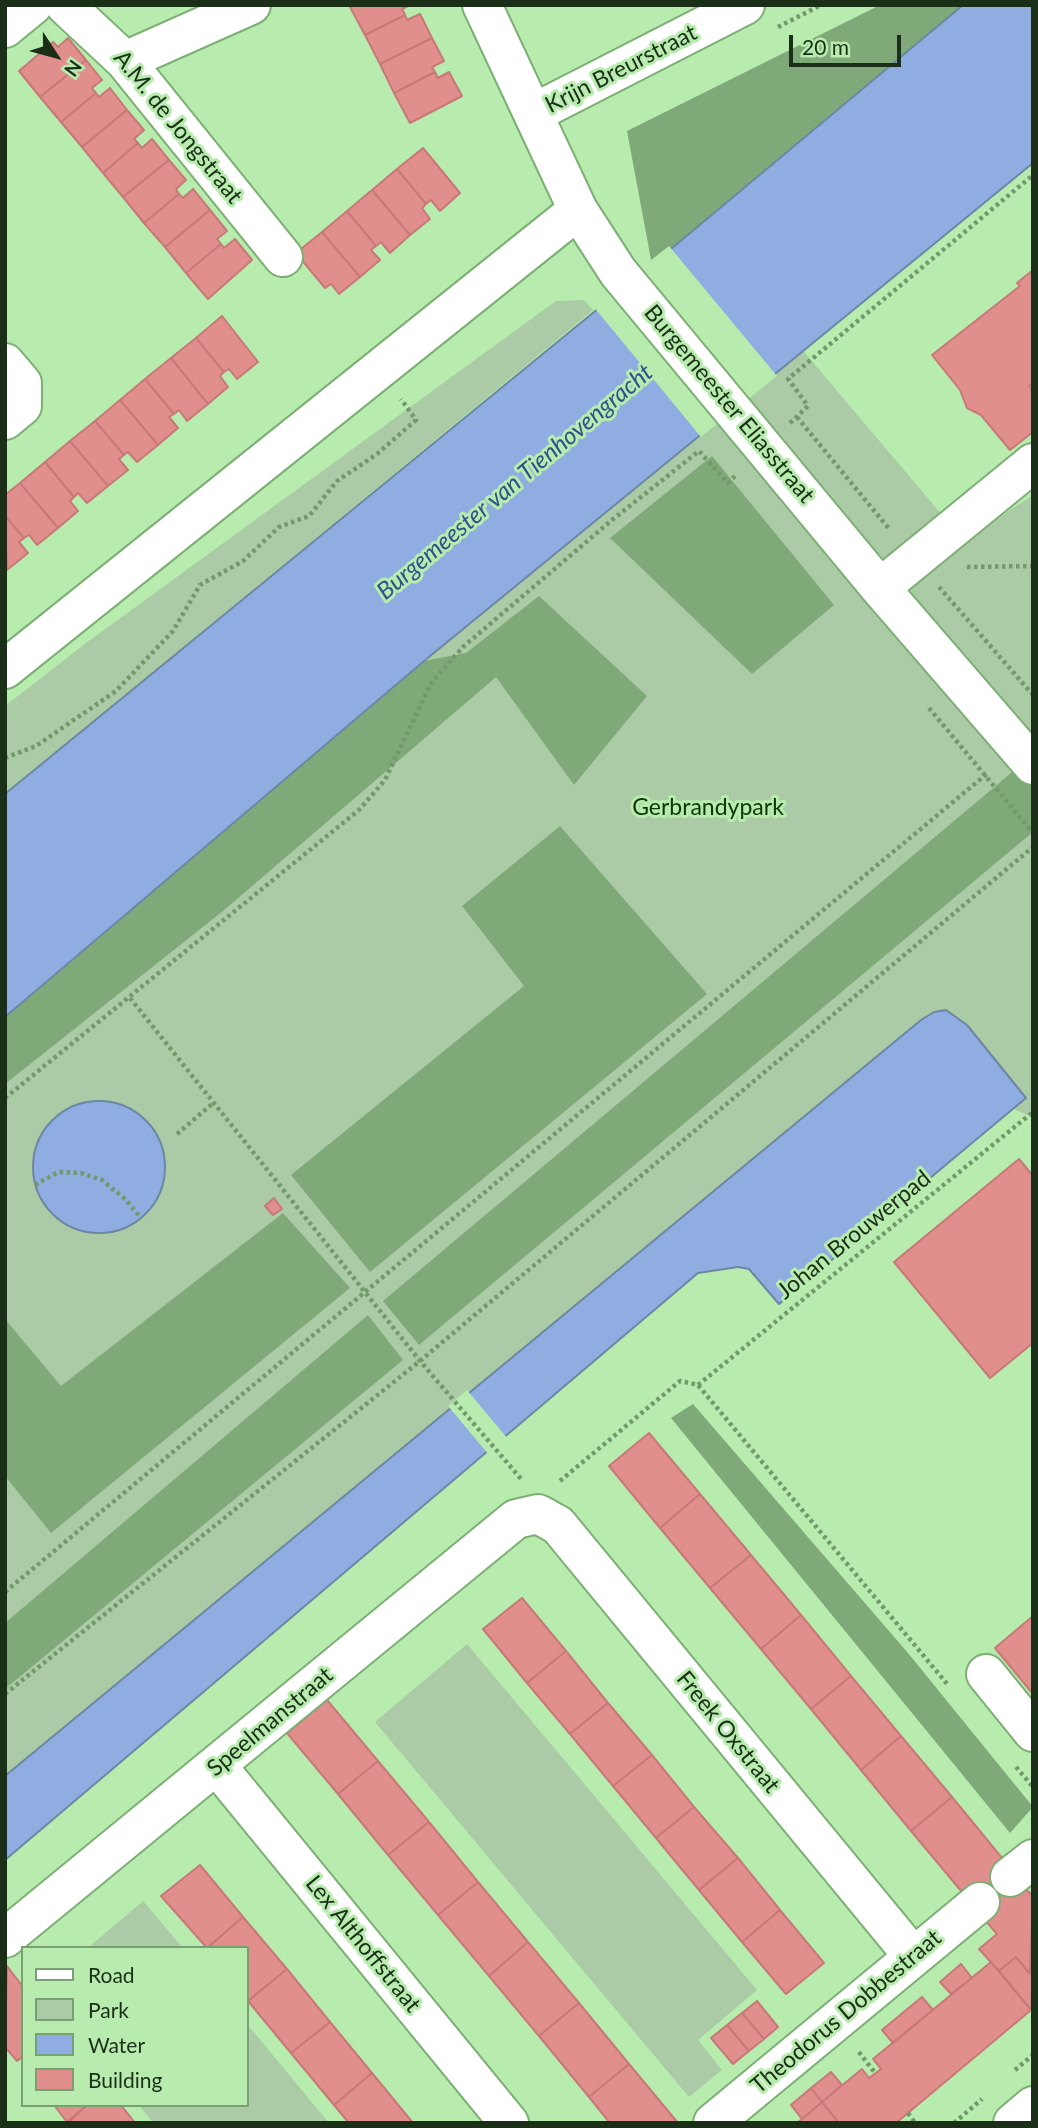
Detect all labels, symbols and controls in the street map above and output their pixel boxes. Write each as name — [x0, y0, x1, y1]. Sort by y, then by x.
street label: Krijn Breurstraat — [541, 19, 701, 119]
north arrow — [21, 21, 91, 91]
scale bar — [793, 21, 905, 65]
text: 20 m — [802, 34, 849, 59]
street label: A.M. de Jongstraat — [108, 45, 248, 209]
text: N — [60, 56, 87, 81]
street label: Burgemeester Eliasstraat — [638, 299, 820, 509]
water label: Burgemeester van Tienhovengracht — [371, 358, 659, 606]
park label: Gerbrandypark — [632, 794, 784, 822]
street label: Johan Brouwerpad — [772, 1165, 936, 1305]
street label: Speelmanstraat — [202, 1661, 338, 1783]
street label: Freek Oxstraat — [671, 1666, 785, 1798]
street label: Lex Althoffstraat — [299, 1870, 427, 2018]
street label: Theodorus Dobbestraat — [745, 1924, 947, 2100]
legend — [21, 1946, 248, 2107]
text: Road — [88, 1962, 135, 1987]
text: Park — [88, 1997, 129, 2022]
text: Water — [88, 2032, 145, 2057]
text: Building — [88, 2067, 163, 2092]

